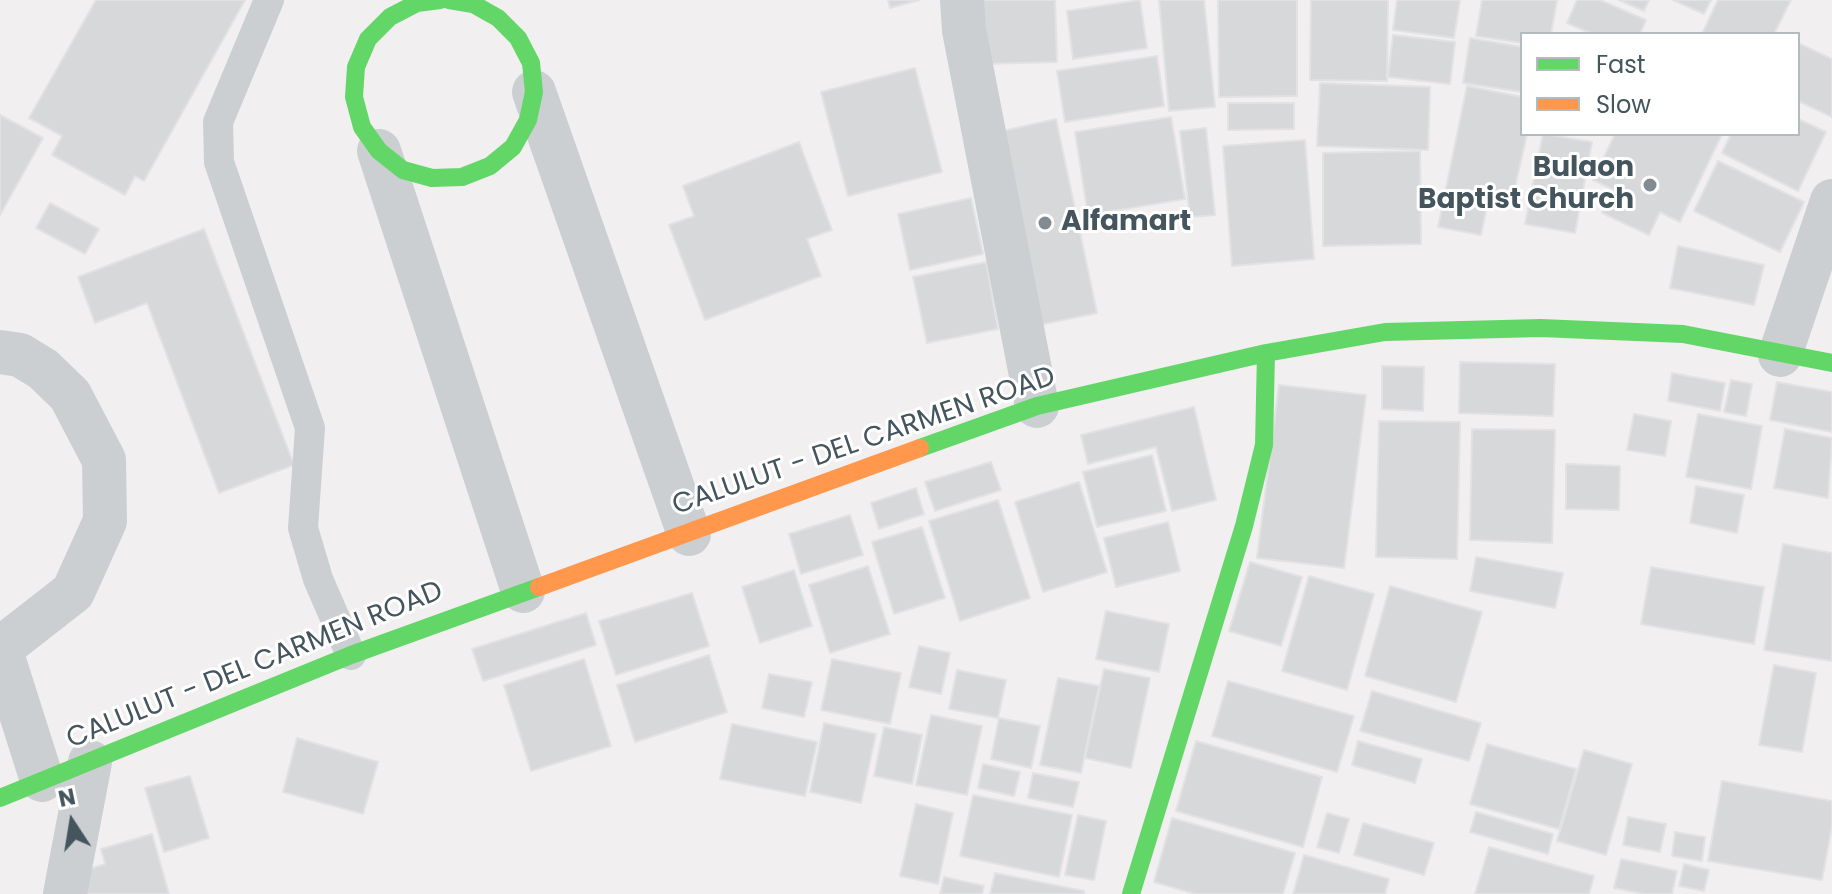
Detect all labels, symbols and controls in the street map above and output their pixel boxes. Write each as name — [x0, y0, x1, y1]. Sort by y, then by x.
legend — [1520, 32, 1800, 136]
text: Fast — [1596, 48, 1646, 81]
text: Slow — [1596, 88, 1651, 121]
place label: Bulaon Baptist Church — [1418, 152, 1634, 218]
marker: Bulaon Baptist Church — [1641, 176, 1659, 194]
place label: Alfamart — [1061, 206, 1191, 240]
marker: Alfamart — [1036, 214, 1054, 232]
street label: CALULUT - DEL CARMEN ROAD — [668, 361, 1060, 523]
street label: CALULUT - DEL CARMEN ROAD — [62, 575, 448, 757]
text: N — [56, 781, 78, 815]
north arrow — [32, 782, 112, 862]

